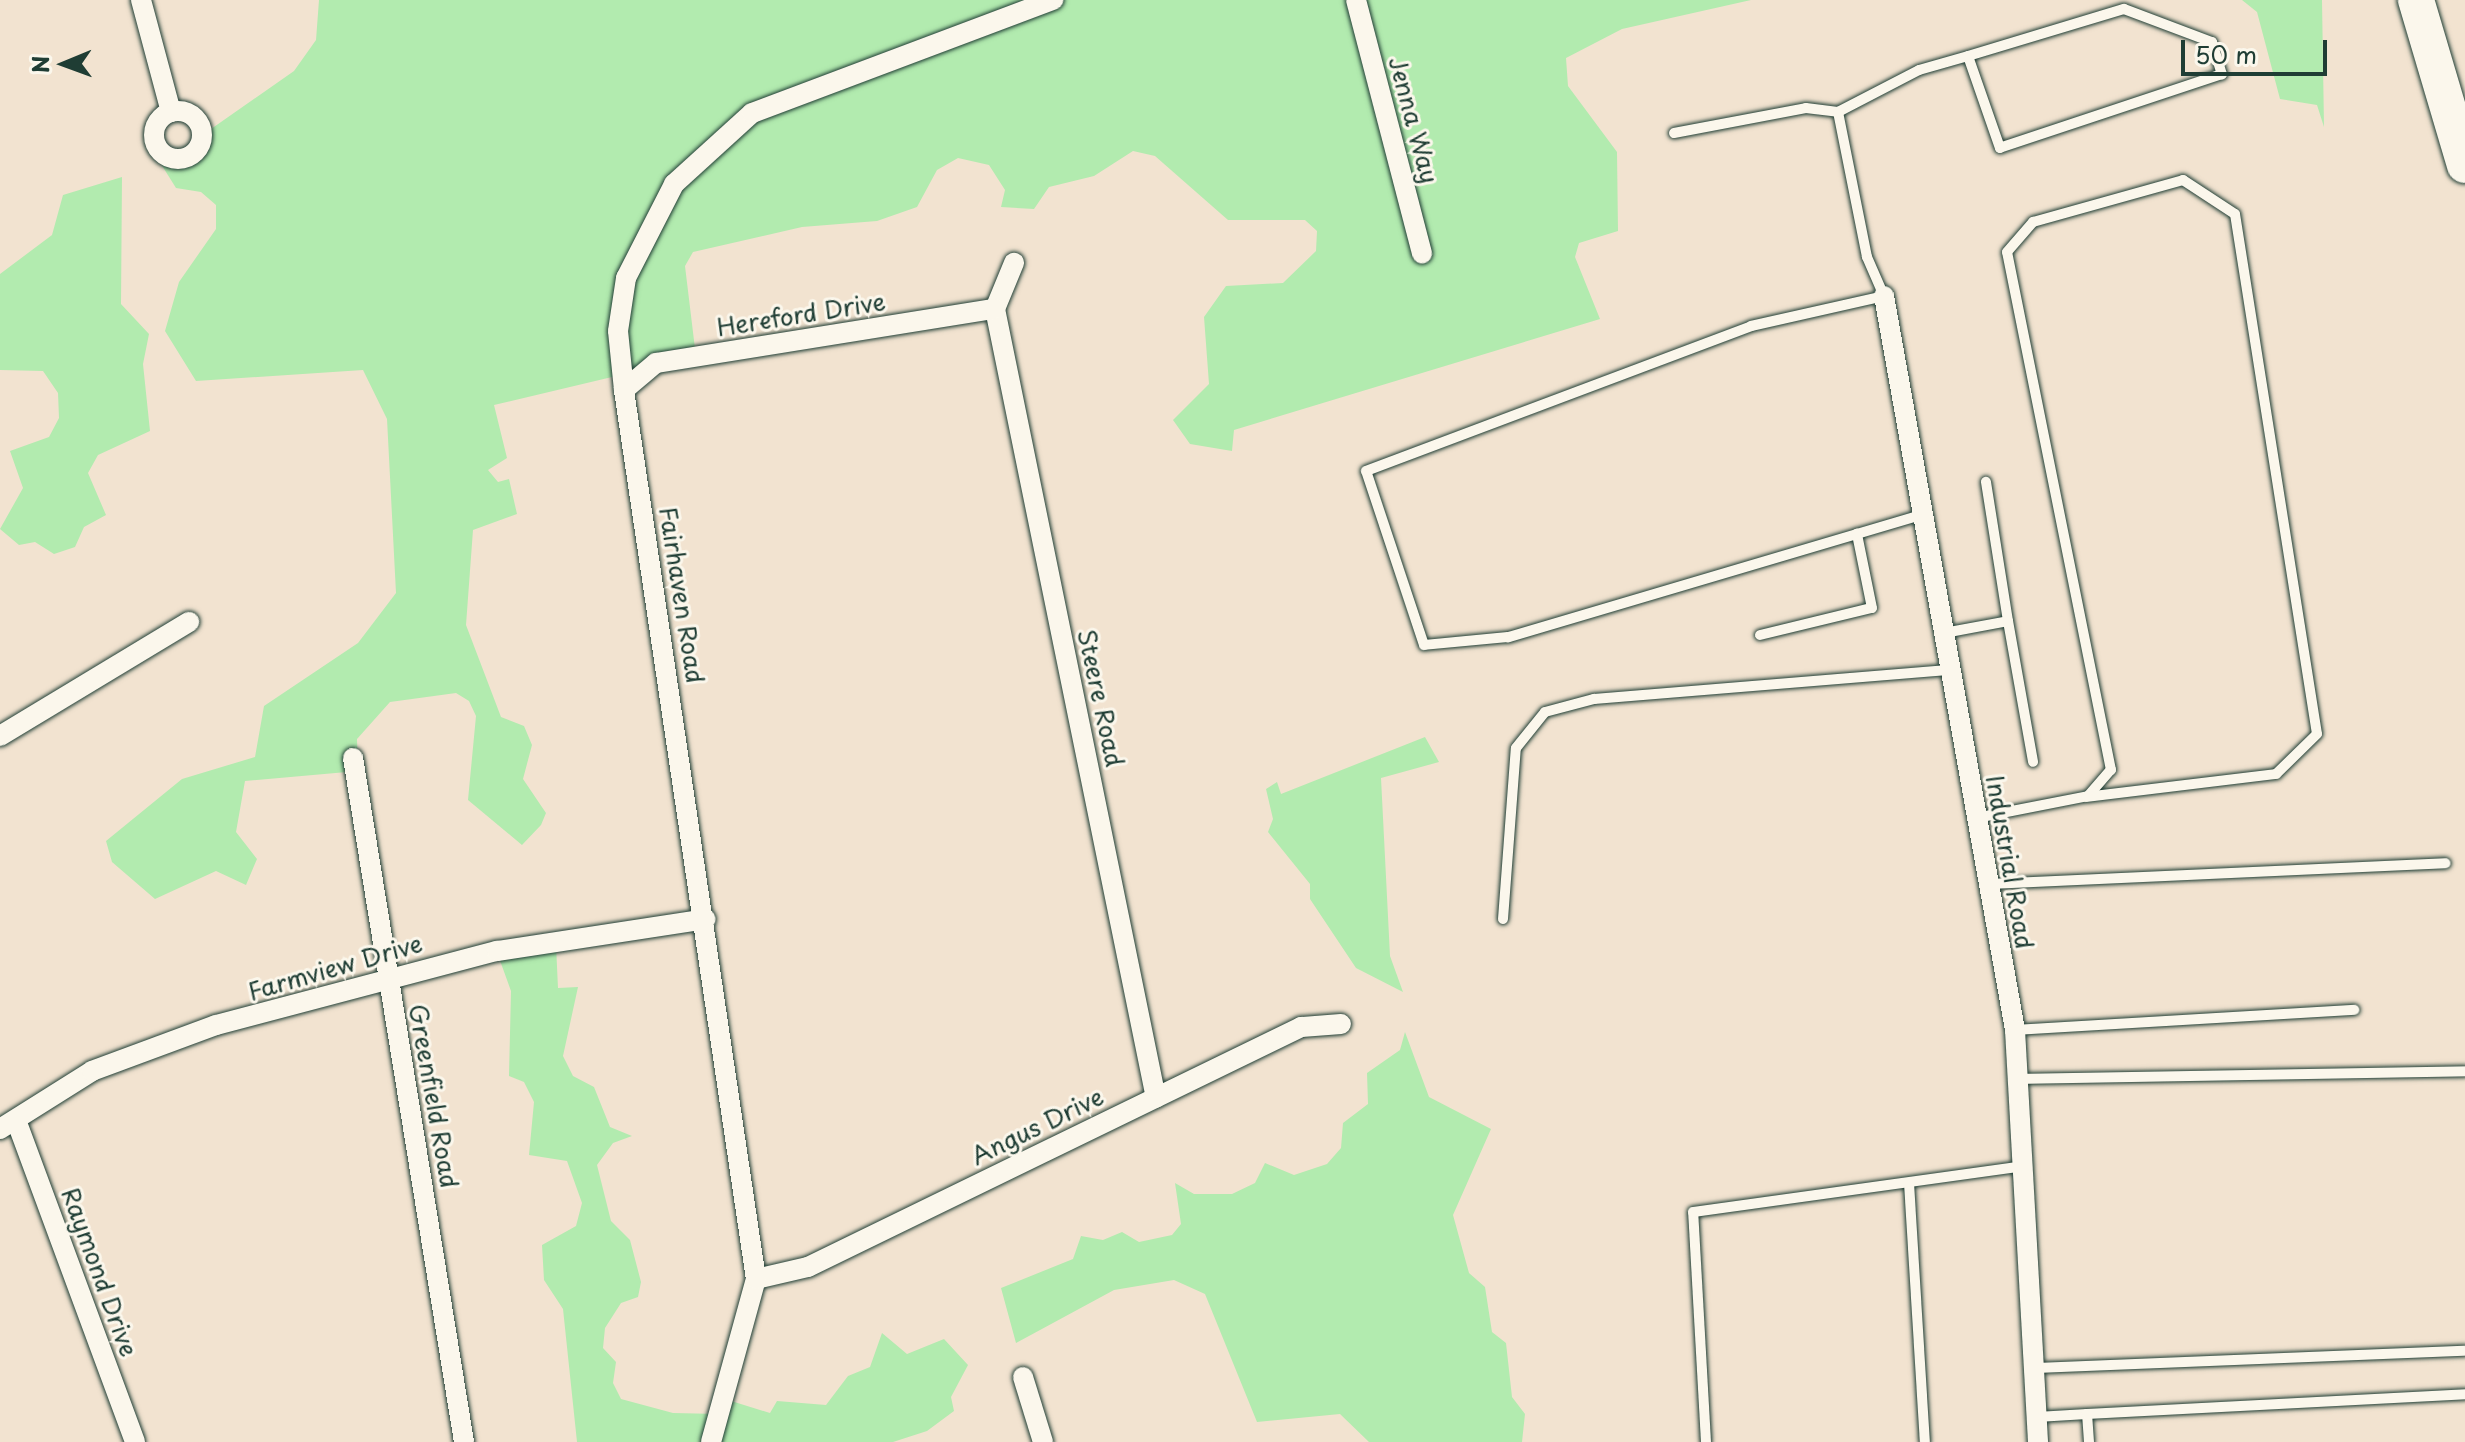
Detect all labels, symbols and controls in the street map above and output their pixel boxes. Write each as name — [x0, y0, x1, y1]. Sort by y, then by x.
north arrow — [24, 24, 104, 104]
scale bar — [2185, 24, 2331, 74]
text: 50 m — [2195, 36, 2257, 72]
street label: Jenna Way — [1384, 54, 1444, 186]
text: N — [23, 55, 56, 73]
street label: Hereford Drive — [714, 286, 888, 342]
street label: Fairhaven Road — [654, 505, 710, 685]
street label: Steere Road — [1072, 627, 1130, 769]
street label: Industrial Road — [1981, 774, 2039, 950]
street label: Farmview Drive — [245, 928, 425, 1006]
street label: Greenfield Road — [404, 1001, 464, 1191]
street label: Angus Drive — [967, 1082, 1107, 1170]
street label: Raymond Drive — [56, 1184, 144, 1360]

